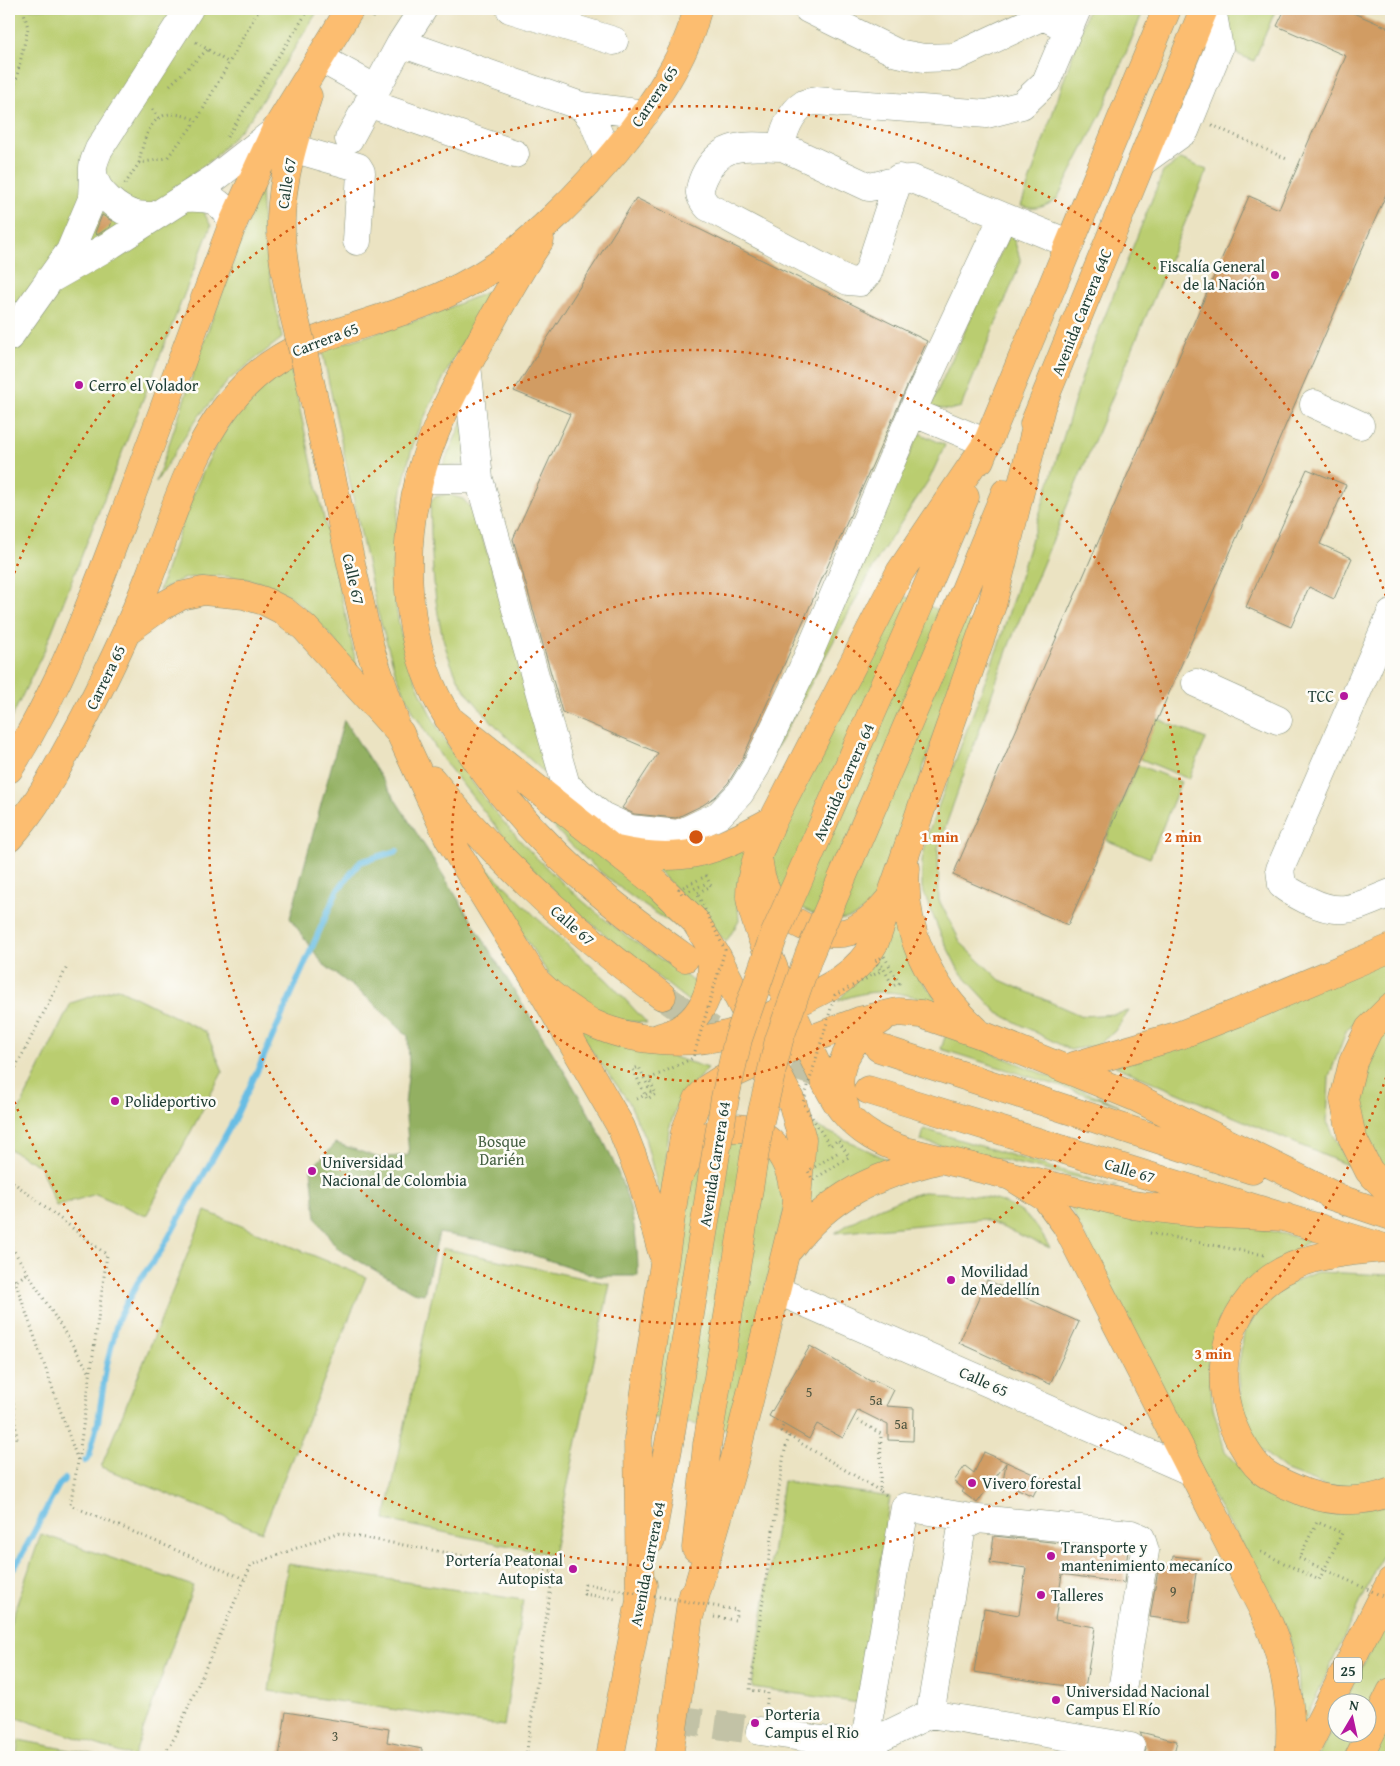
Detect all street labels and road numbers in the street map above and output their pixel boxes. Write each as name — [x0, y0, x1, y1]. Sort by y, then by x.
street label: Carrera 65 — [625, 60, 683, 132]
street label: Calle 67 — [270, 155, 302, 210]
street label: Avenida Carrera 64C — [1045, 244, 1118, 379]
street label: Carrera 65 — [288, 315, 362, 363]
street label: Calle 67 — [336, 551, 372, 607]
street label: Carrera 65 — [79, 640, 131, 714]
street label: Avenida Carrera 64 — [806, 719, 880, 845]
street label: Calle 67 — [546, 899, 601, 951]
street label: Avenida Carrera 64 — [692, 1099, 736, 1228]
street label: Calle 67 — [1102, 1151, 1158, 1189]
street label: Calle 65 — [956, 1360, 1012, 1402]
street label: Avenida Carrera 64 — [623, 1499, 671, 1629]
road number: 25 — [1334, 1658, 1362, 1682]

